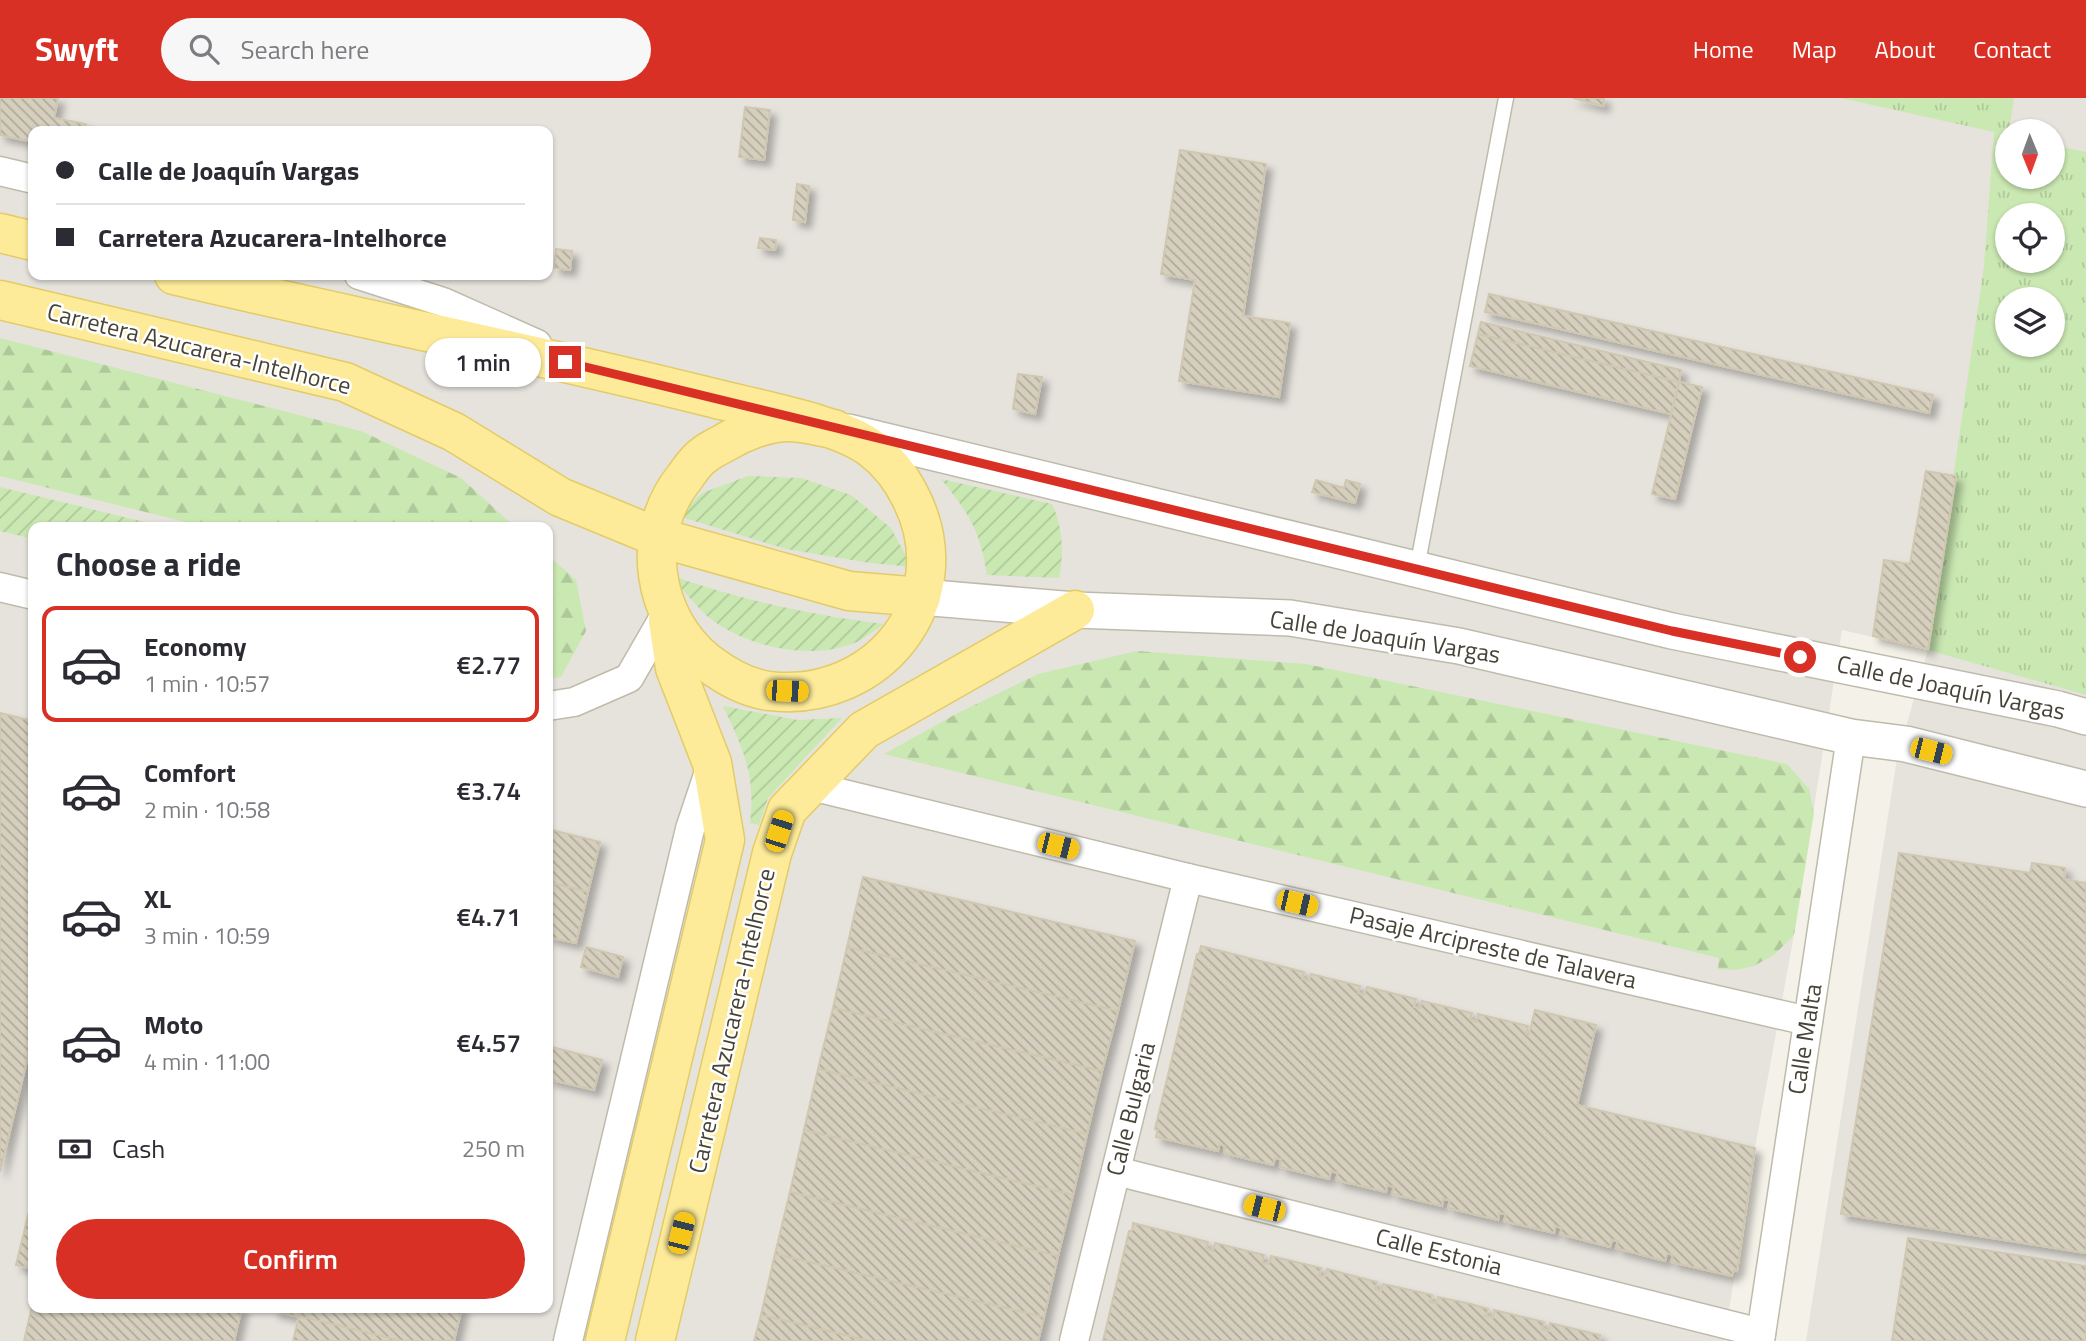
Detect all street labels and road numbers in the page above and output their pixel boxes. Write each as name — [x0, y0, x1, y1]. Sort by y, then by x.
street label: Carretera Azucarera-Intelhorce — [44, 293, 355, 403]
street label: Calle de Joaquín Vargas — [1267, 600, 1503, 672]
street label: Calle de Joaquín Vargas — [1834, 645, 2069, 729]
street label: Carretera Azucarera-Intelhorce — [678, 865, 784, 1177]
street label: Pasaje Arcipreste de Talavera — [1346, 896, 1640, 998]
street label: Calle Malta — [1777, 981, 1831, 1097]
street label: Calle Bulgaria — [1096, 1038, 1164, 1179]
street label: Calle Estonia — [1372, 1218, 1506, 1284]

